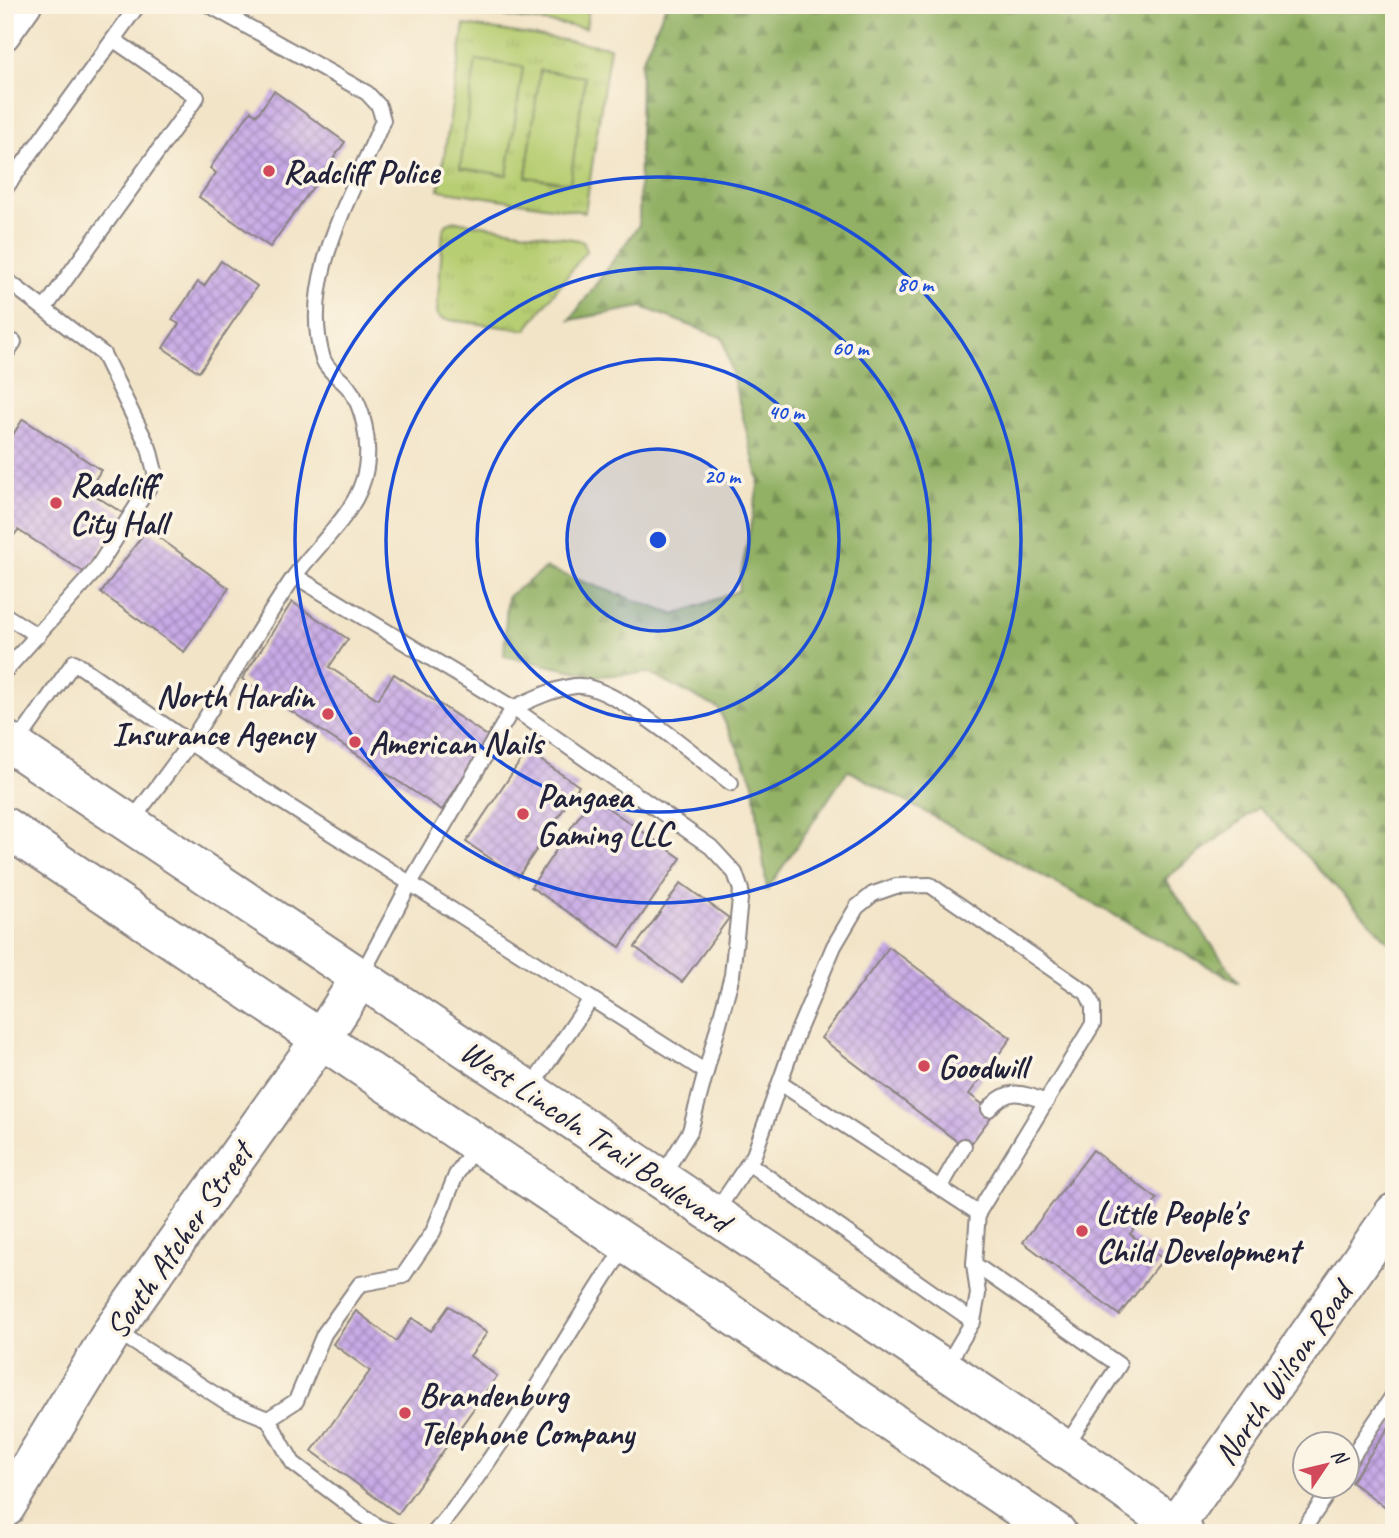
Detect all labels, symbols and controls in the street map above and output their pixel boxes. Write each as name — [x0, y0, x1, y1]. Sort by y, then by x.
place label: Radcliff Police — [283, 151, 442, 193]
marker: Radcliff Police — [261, 163, 277, 179]
text: 80 m — [897, 271, 935, 297]
text: 60 m — [832, 335, 870, 361]
text: 40 m — [768, 399, 806, 425]
text: 20 m — [704, 463, 742, 489]
place label: Radcliff City Hall — [70, 464, 173, 544]
marker: Radcliff City Hall — [48, 495, 64, 511]
centre of rings — [646, 528, 670, 552]
place label: North Hardin Insurance Agency — [112, 675, 318, 755]
marker: North Hardin Insurance Agency — [320, 706, 336, 722]
place label: American Nails — [369, 722, 546, 764]
marker: American Nails — [347, 734, 363, 750]
place label: Pangaea Gaming LLC — [537, 775, 676, 855]
marker: Pangaea Gaming LLC — [515, 806, 531, 822]
street label: West Lincoln Trail Boulevard — [452, 1030, 743, 1245]
place label: Goodwill — [938, 1046, 1033, 1088]
marker: Goodwill — [916, 1058, 932, 1074]
street label: South Atcher Street — [96, 1131, 264, 1347]
place label: Little People's Child Development — [1096, 1192, 1305, 1272]
marker: Little People's Child Development — [1074, 1223, 1090, 1239]
street label: North Wilson Road — [1204, 1274, 1360, 1472]
place label: Brandenburg Telephone Company — [419, 1374, 637, 1454]
marker: Brandenburg Telephone Company — [397, 1405, 413, 1421]
north arrow — [1290, 1430, 1360, 1500]

